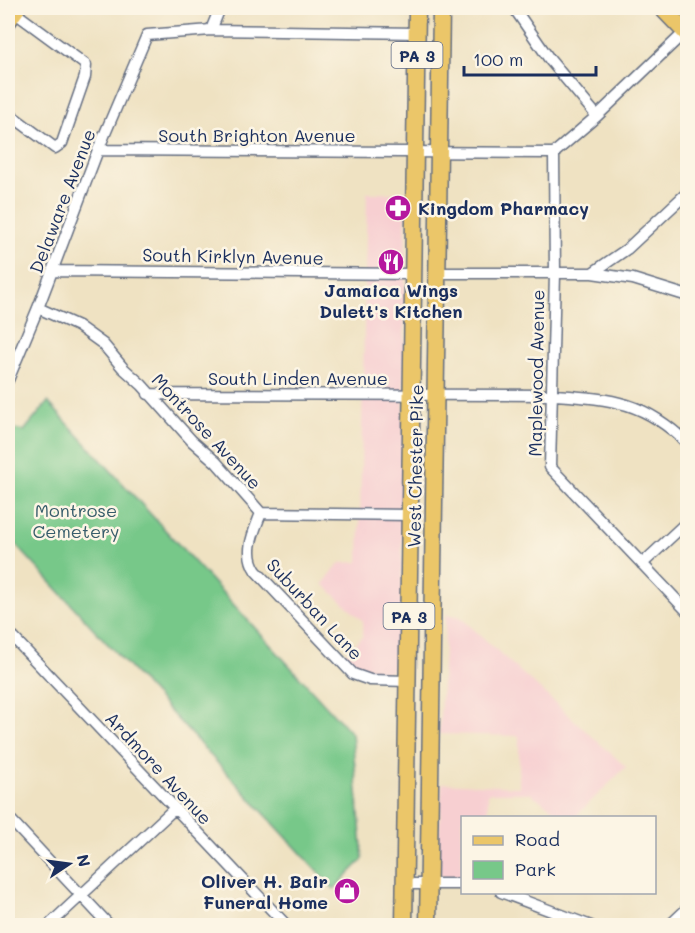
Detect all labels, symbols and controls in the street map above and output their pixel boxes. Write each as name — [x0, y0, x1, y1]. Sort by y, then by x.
scale bar — [464, 39, 596, 77]
road number: PA 3 — [392, 42, 442, 68]
text: 100 m — [473, 47, 523, 71]
street label: South Brighton Avenue — [158, 123, 356, 147]
street label: Delaware Avenue — [23, 125, 101, 277]
pharmacy icon: Kingdom Pharmacy — [383, 193, 413, 223]
place label: Kingdom Pharmacy — [418, 196, 589, 220]
street label: South Kirklyn Avenue — [142, 242, 324, 270]
restaurant icon: Jamaica Wings Dulett's Kitchen — [376, 247, 406, 277]
place label: Jamaica Wings Dulett's Kitchen — [319, 278, 463, 323]
street label: Maplewood Avenue — [523, 289, 549, 457]
street label: South Linden Avenue — [208, 366, 388, 390]
street label: Montrose Avenue — [147, 368, 267, 494]
street label: West Chester Pike — [402, 384, 428, 548]
park label: Montrose Cemetery — [33, 498, 119, 543]
street label: Suburban Lane — [262, 553, 368, 665]
road number: PA 3 — [384, 603, 434, 629]
street label: Ardmore Avenue — [100, 706, 218, 830]
legend — [461, 816, 656, 894]
text: Road — [515, 827, 560, 851]
north arrow — [39, 834, 99, 894]
text: N — [73, 852, 96, 869]
text: Park — [515, 857, 556, 881]
place label: Oliver H. Bair Funeral Home — [201, 869, 328, 914]
shop icon: Oliver H. Bair Funeral Home — [332, 876, 362, 906]

